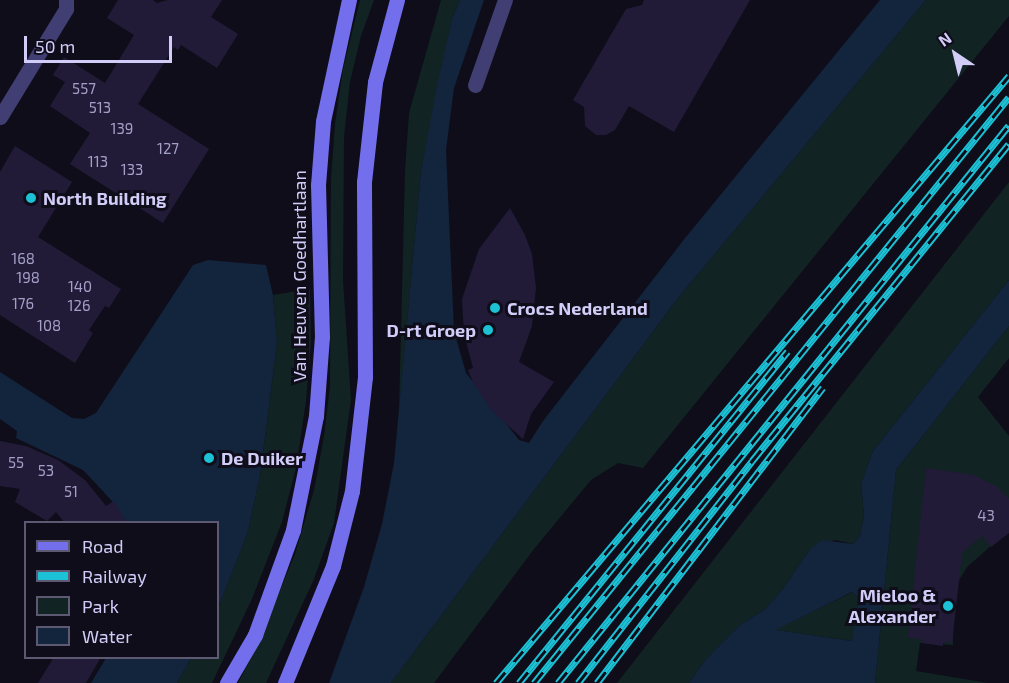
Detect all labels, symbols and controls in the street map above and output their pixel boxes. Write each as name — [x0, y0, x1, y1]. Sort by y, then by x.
scale bar — [27, 24, 176, 62]
north arrow — [925, 24, 985, 84]
text: N — [934, 28, 955, 50]
text: 50 m — [35, 35, 75, 57]
house number: 557 — [72, 80, 96, 98]
house number: 513 — [89, 99, 111, 117]
house number: 139 — [111, 120, 133, 138]
house number: 127 — [157, 140, 179, 158]
house number: 113 — [88, 153, 108, 171]
house number: 133 — [121, 161, 143, 179]
street label: Van Heuven Goedhartlaan — [288, 170, 310, 382]
place label: North Building — [43, 187, 166, 209]
marker: North Building — [24, 191, 38, 205]
house number: 168 — [11, 250, 35, 268]
house number: 198 — [16, 269, 40, 287]
house number: 140 — [68, 278, 92, 296]
house number: 176 — [12, 295, 34, 313]
house number: 126 — [68, 297, 90, 315]
place label: Crocs Nederland — [507, 297, 648, 319]
marker: Crocs Nederland — [488, 301, 502, 315]
house number: 108 — [37, 317, 61, 335]
place label: D-rt Groep — [387, 319, 476, 341]
marker: D-rt Groep — [481, 323, 495, 337]
place label: De Duiker — [221, 447, 303, 469]
marker: De Duiker — [202, 451, 216, 465]
house number: 55 — [8, 454, 24, 472]
house number: 53 — [38, 462, 54, 480]
house number: 51 — [64, 483, 78, 501]
house number: 43 — [977, 507, 995, 525]
legend — [24, 521, 219, 659]
text: Road — [82, 535, 123, 557]
text: Railway — [82, 565, 147, 587]
place label: Mieloo & Alexander — [848, 585, 936, 628]
text: Park — [82, 595, 119, 617]
marker: Mieloo & Alexander — [941, 599, 955, 613]
text: Water — [82, 625, 132, 647]

